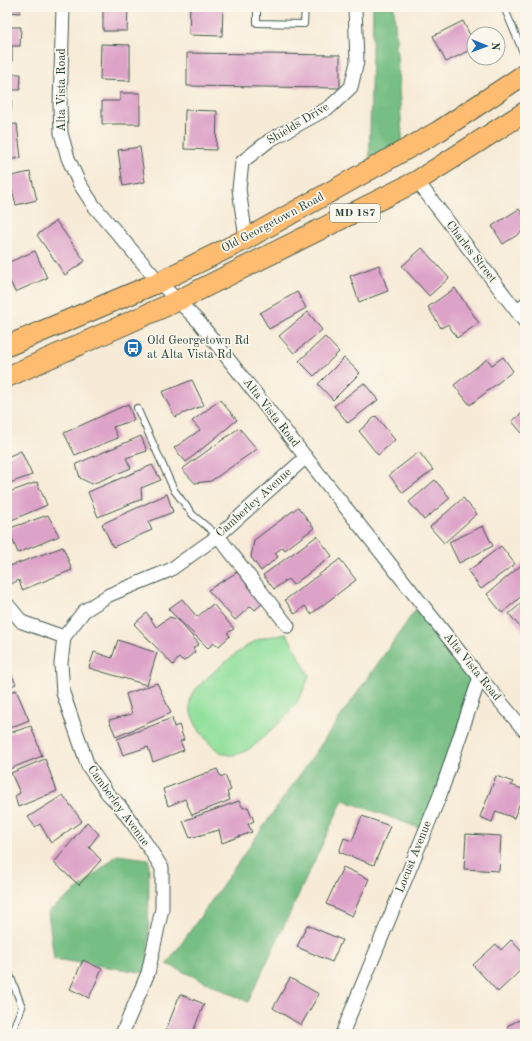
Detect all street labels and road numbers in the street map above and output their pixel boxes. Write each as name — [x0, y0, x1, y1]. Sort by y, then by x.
street label: Alta Vista Road — [56, 48, 68, 132]
street label: Shields Drive — [265, 101, 331, 147]
street label: Old Georgetown Road — [220, 191, 326, 255]
road number: MD 187 — [330, 204, 380, 222]
street label: Charles Street — [443, 219, 499, 285]
street label: Alta Vista Road — [241, 376, 301, 450]
street label: Camberley Avenue — [214, 466, 294, 540]
street label: Alta Vista Road — [441, 631, 503, 703]
street label: Camberley Avenue — [85, 763, 152, 849]
street label: Locust Avenue — [394, 819, 434, 895]

